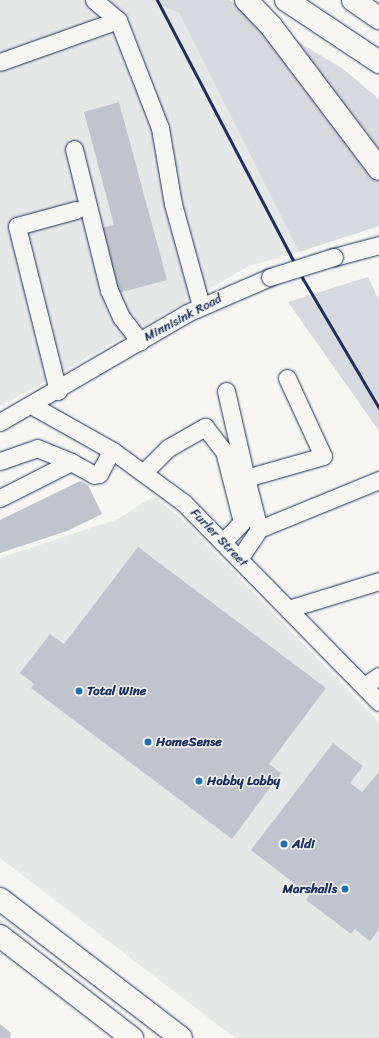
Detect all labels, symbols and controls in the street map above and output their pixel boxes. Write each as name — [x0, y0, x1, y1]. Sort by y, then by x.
street label: Minnisink Road — [141, 291, 225, 345]
street label: Furler Street — [187, 505, 251, 571]
place label: Total Wine — [87, 683, 146, 699]
marker: Total Wine — [74, 686, 84, 696]
place label: HomeSense — [156, 734, 222, 750]
marker: HomeSense — [143, 737, 153, 747]
place label: Hobby Lobby — [207, 773, 280, 789]
marker: Hobby Lobby — [194, 776, 204, 786]
place label: Aldi — [292, 836, 315, 852]
marker: Aldi — [279, 839, 289, 849]
place label: Marshalls — [282, 881, 337, 897]
marker: Marshalls — [340, 884, 350, 894]

